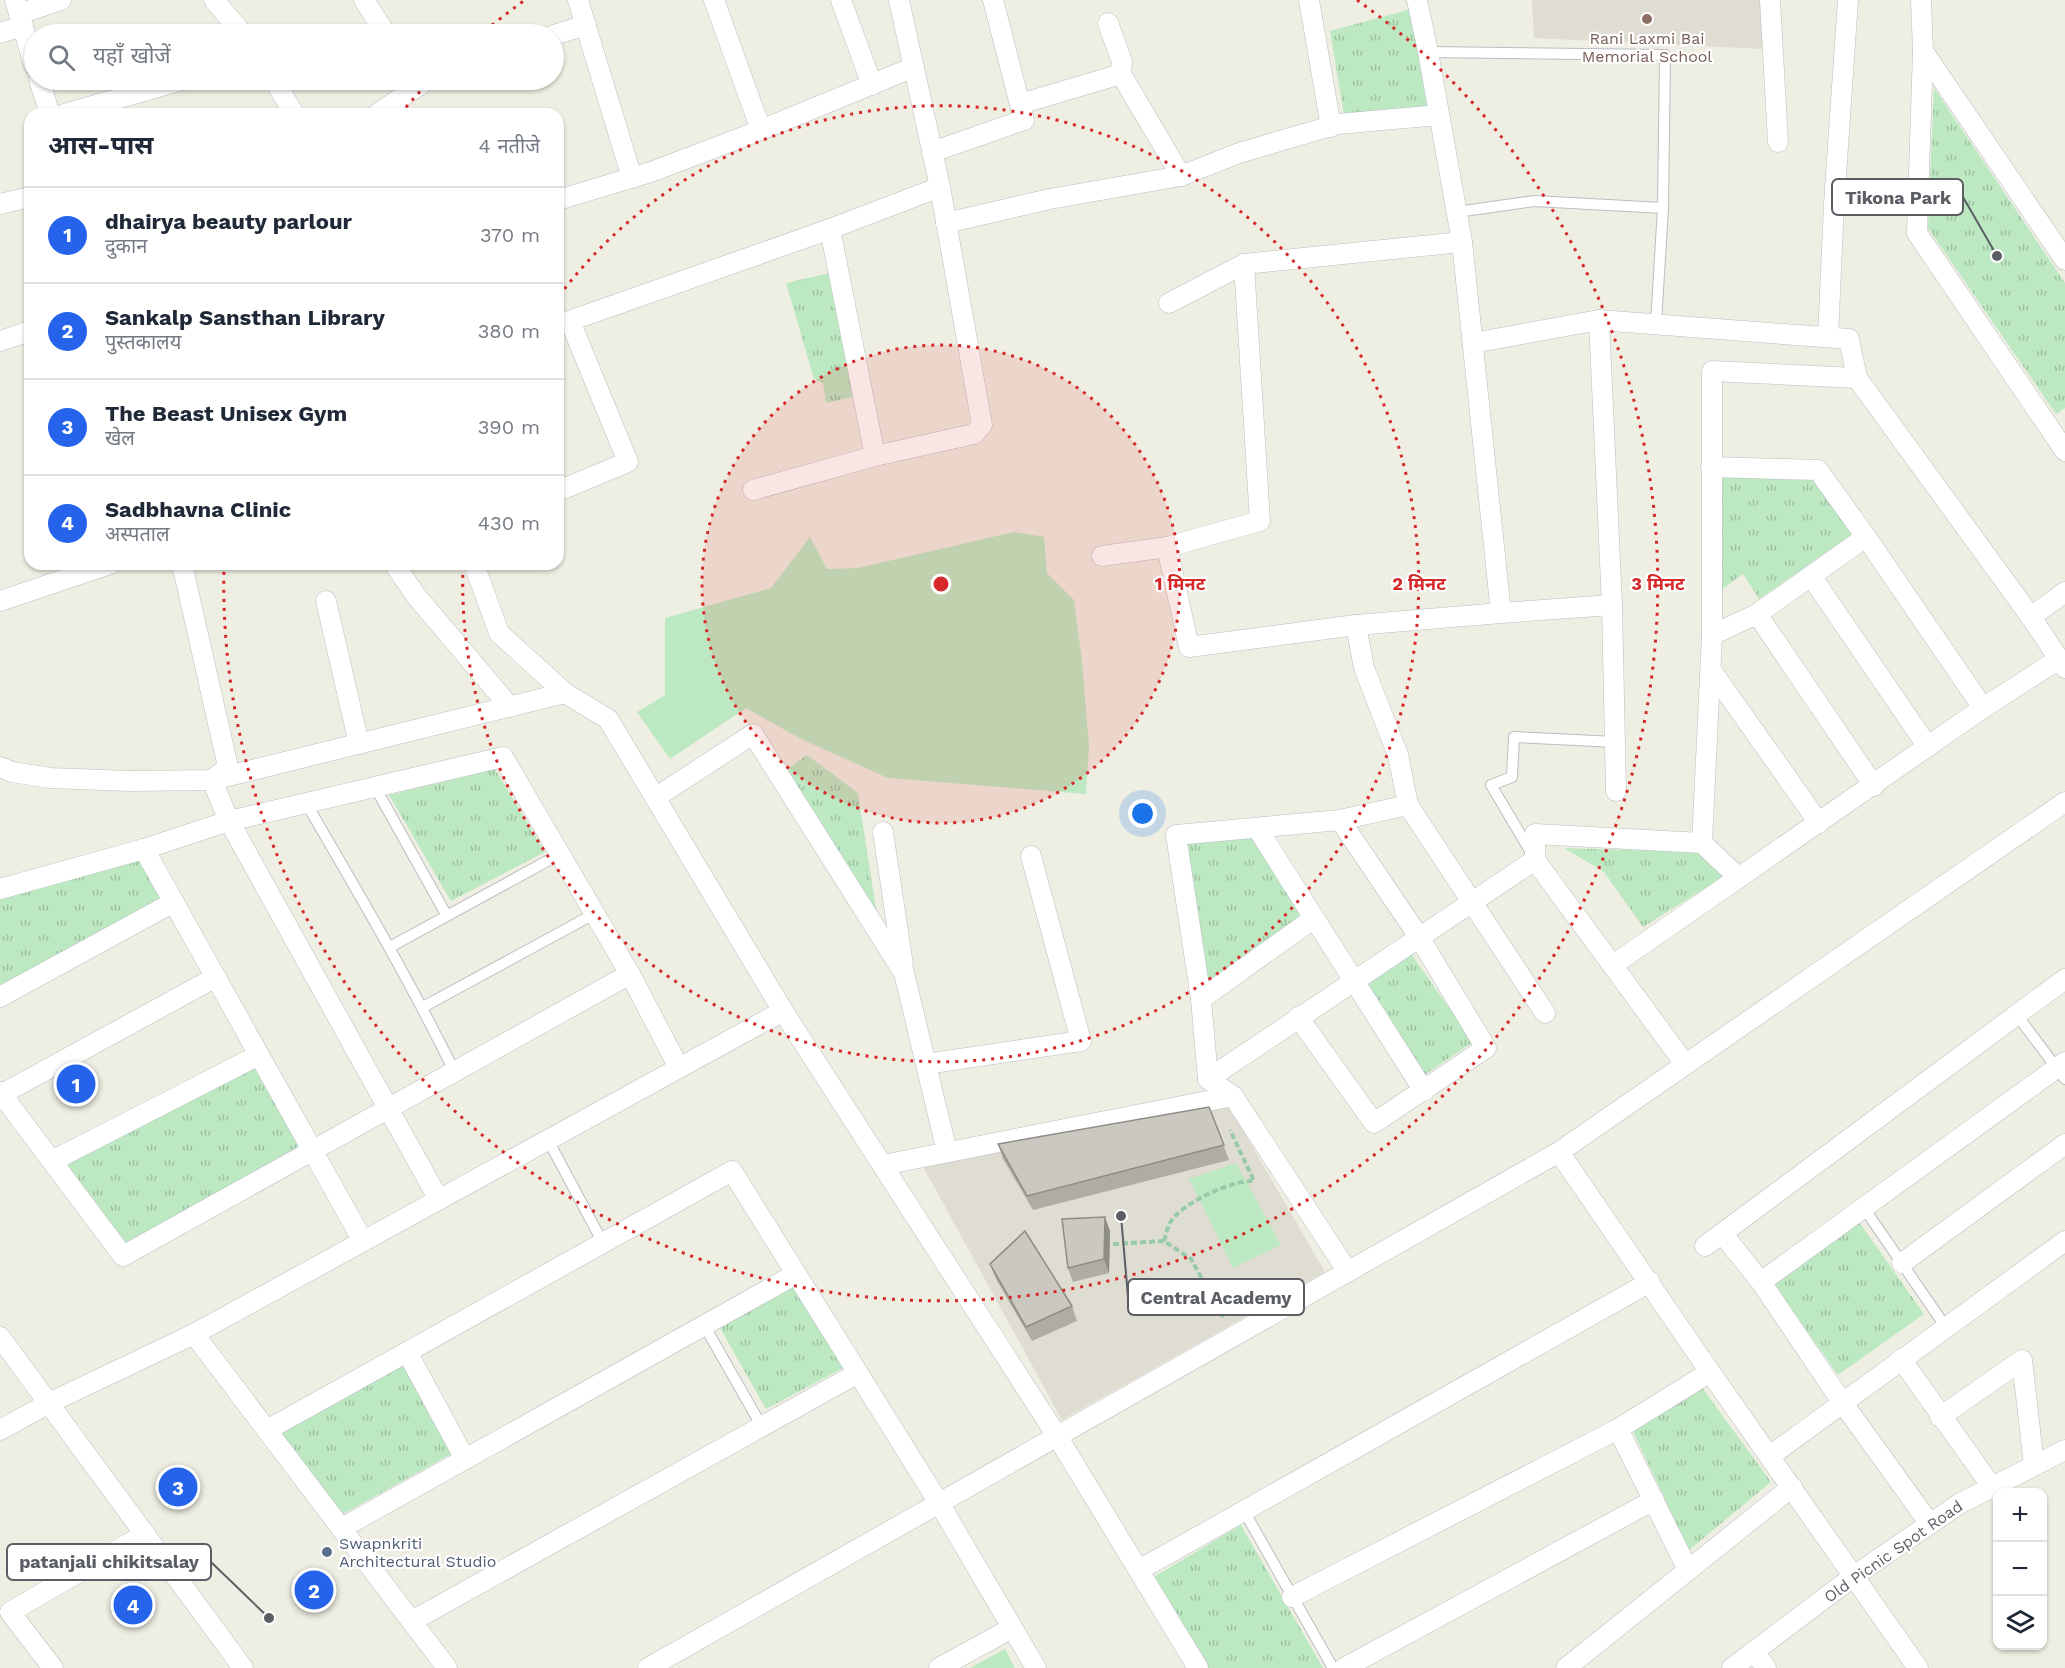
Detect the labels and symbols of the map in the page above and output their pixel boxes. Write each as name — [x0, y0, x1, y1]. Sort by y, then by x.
marker: Rani Laxmi Bai Memorial School — [1640, 12, 1654, 26]
place label: Rani Laxmi Bai Memorial School — [1582, 29, 1712, 66]
callout: Tikona Park — [1832, 179, 1963, 215]
text: Tikona Park — [1845, 187, 1952, 208]
text: 1 मिनट — [1155, 573, 1206, 594]
text: 2 मिनट — [1392, 573, 1446, 594]
text: 3 मिनट — [1631, 573, 1685, 594]
centre of rings — [931, 574, 951, 594]
your location — [1128, 799, 1157, 828]
pin: 1 — [56, 1062, 96, 1106]
callout: Central Academy — [1128, 1279, 1304, 1315]
text: Central Academy — [1141, 1287, 1292, 1308]
pin: 3 — [158, 1464, 198, 1510]
street label: Old Picnic Spot Road — [1820, 1496, 1966, 1606]
place label: Swapnkriti Architectural Studio — [339, 1534, 496, 1571]
callout: patanjali chikitsalay — [7, 1544, 211, 1580]
marker: Swapnkriti Architectural Studio — [320, 1545, 334, 1559]
text: patanjali chikitsalay — [19, 1551, 200, 1572]
pin: 2 — [294, 1568, 334, 1612]
pin: 4 — [114, 1582, 152, 1628]

